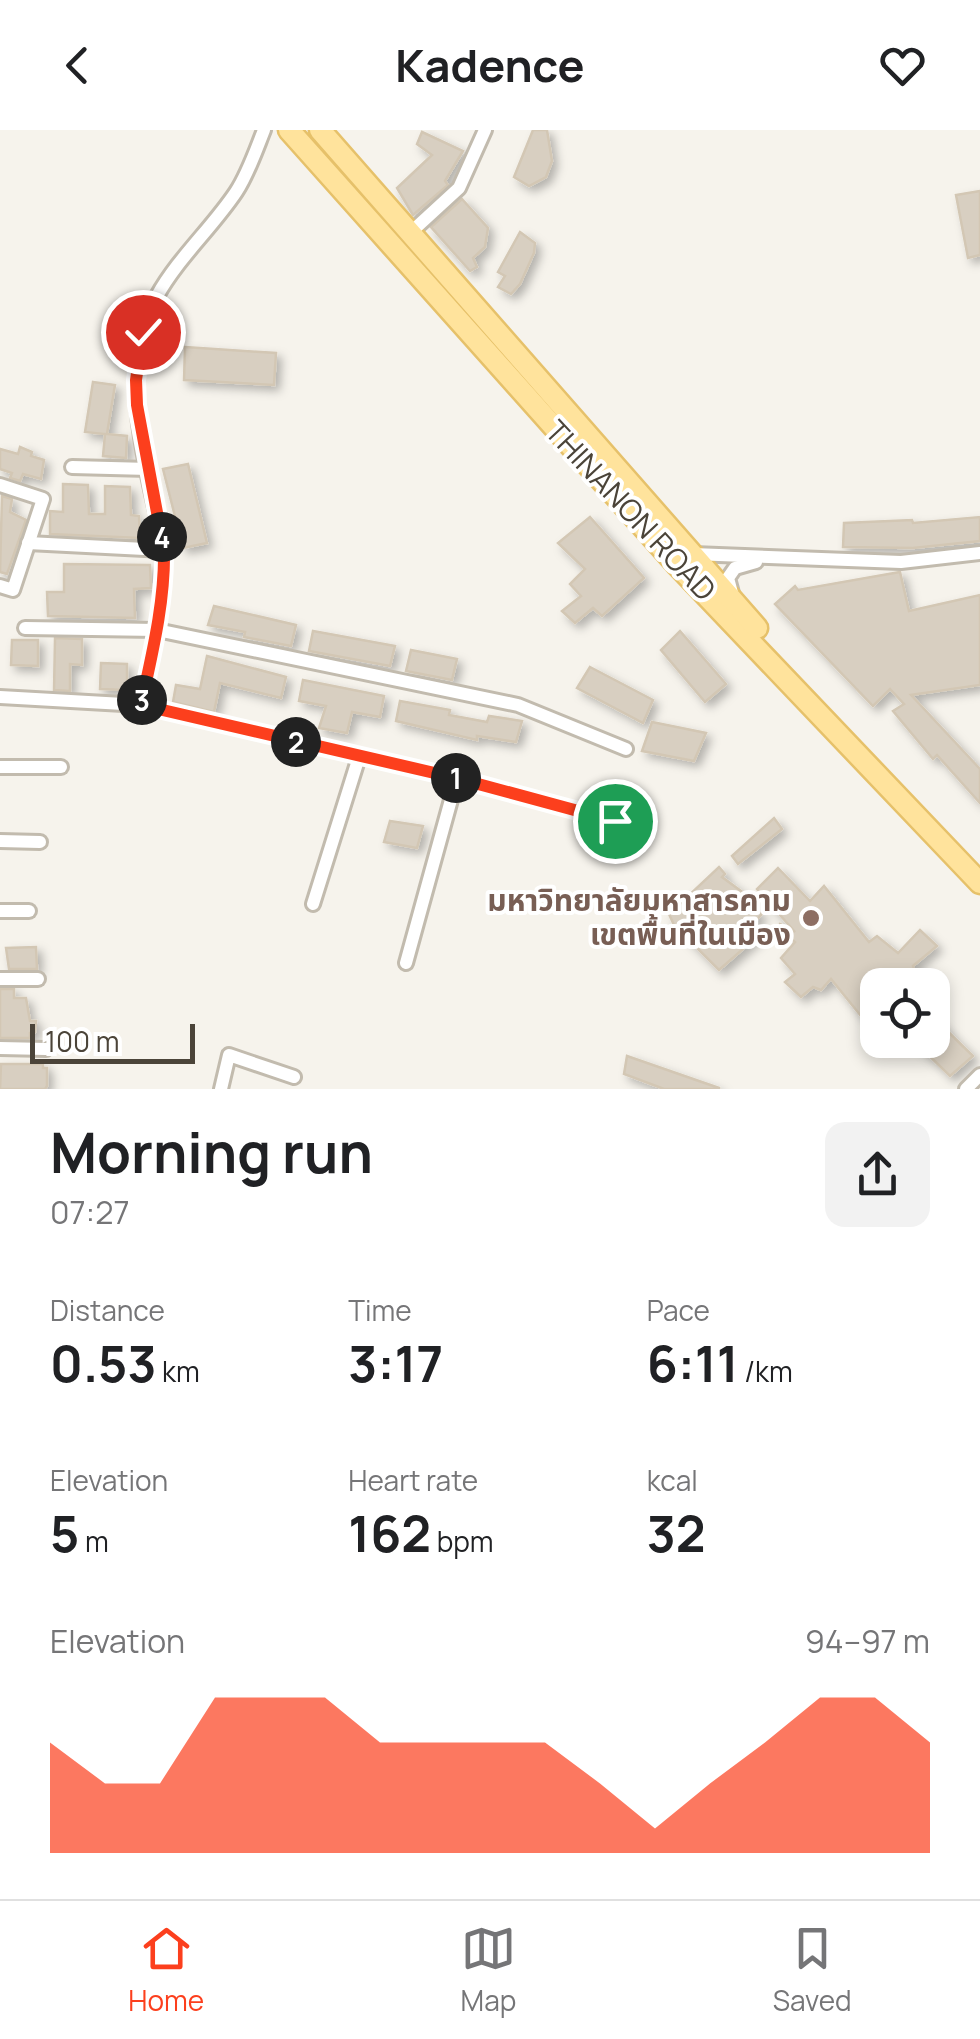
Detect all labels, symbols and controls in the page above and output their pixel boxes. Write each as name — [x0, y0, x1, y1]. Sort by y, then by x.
text: Kadence — [395, 34, 585, 96]
icon: back — [50, 38, 105, 93]
icon: heart — [875, 38, 930, 93]
pin — [101, 290, 186, 375]
icon: check — [116, 305, 171, 360]
street label: THINANON ROAD — [537, 411, 726, 609]
pin: 4 — [137, 512, 187, 562]
text: 4 — [153, 518, 171, 556]
pin: 3 — [117, 675, 167, 725]
text: 3 — [134, 681, 150, 719]
pin: 2 — [271, 717, 321, 767]
text: 2 — [288, 723, 304, 761]
pin: 1 — [431, 753, 481, 803]
text: 1 — [450, 759, 462, 797]
pin — [573, 779, 658, 864]
icon: arrive — [588, 794, 643, 849]
place label: มหาวิทยาลัยมหาสารคาม เขตพื้นที่ในเมือง — [487, 879, 791, 954]
marker: มหาวิทยาลัยมหาสารคาม เขตพื้นที่ในเมือง — [800, 907, 822, 929]
map controls — [860, 968, 950, 1058]
button: locate — [860, 968, 950, 1058]
scale bar — [30, 1019, 195, 1064]
text: 100 m — [45, 1022, 119, 1060]
text: Morning run — [50, 1114, 373, 1190]
button: share — [825, 1122, 930, 1227]
text: 07:27 — [50, 1190, 129, 1234]
text: Distance — [50, 1291, 165, 1329]
text: Time — [348, 1291, 412, 1329]
text: Pace — [647, 1291, 710, 1329]
text: 0.53 — [50, 1329, 156, 1397]
text: 3:17 — [348, 1329, 443, 1397]
text: 6:11 — [647, 1329, 739, 1397]
text: km — [156, 1352, 200, 1390]
text: /km — [739, 1352, 793, 1390]
text: Elevation — [50, 1461, 168, 1499]
text: Heart rate — [348, 1461, 478, 1499]
text: kcal — [647, 1461, 698, 1499]
text: 5 — [50, 1499, 79, 1567]
text: 162 — [348, 1499, 431, 1567]
text: 32 — [647, 1499, 706, 1567]
text: m — [79, 1522, 109, 1560]
text: bpm — [431, 1522, 494, 1560]
text: Elevation — [50, 1619, 185, 1663]
text: 94–97 m — [805, 1619, 930, 1663]
tab: Home — [128, 1921, 204, 2019]
tab: Map — [461, 1921, 516, 2019]
tab: Saved — [773, 1921, 852, 2019]

